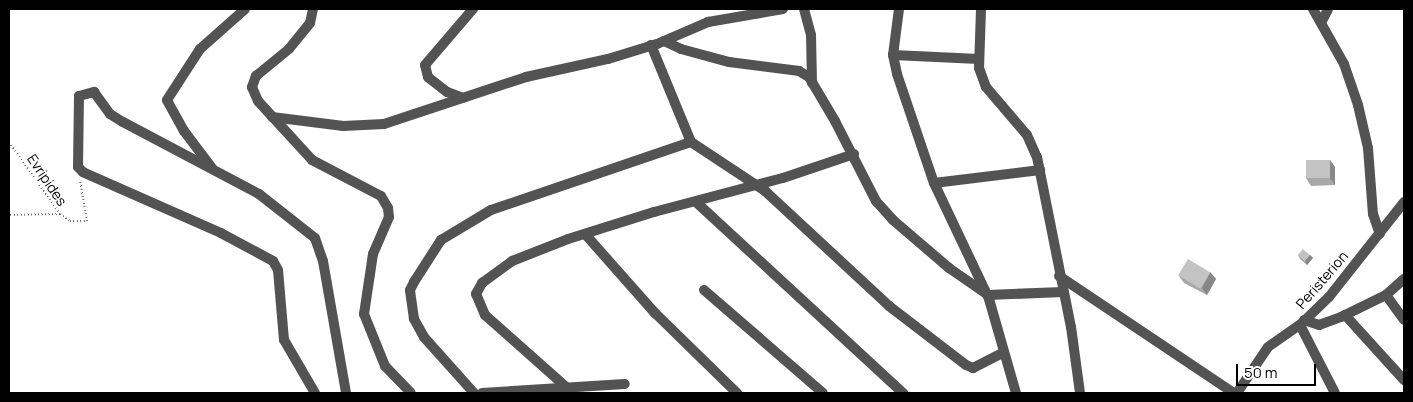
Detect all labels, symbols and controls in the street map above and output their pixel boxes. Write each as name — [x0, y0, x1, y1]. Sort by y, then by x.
street label: Evripides — [24, 151, 70, 209]
street label: Peristerion — [1292, 248, 1352, 312]
scale bar — [1238, 354, 1318, 386]
text: 50 m — [1244, 362, 1278, 383]

